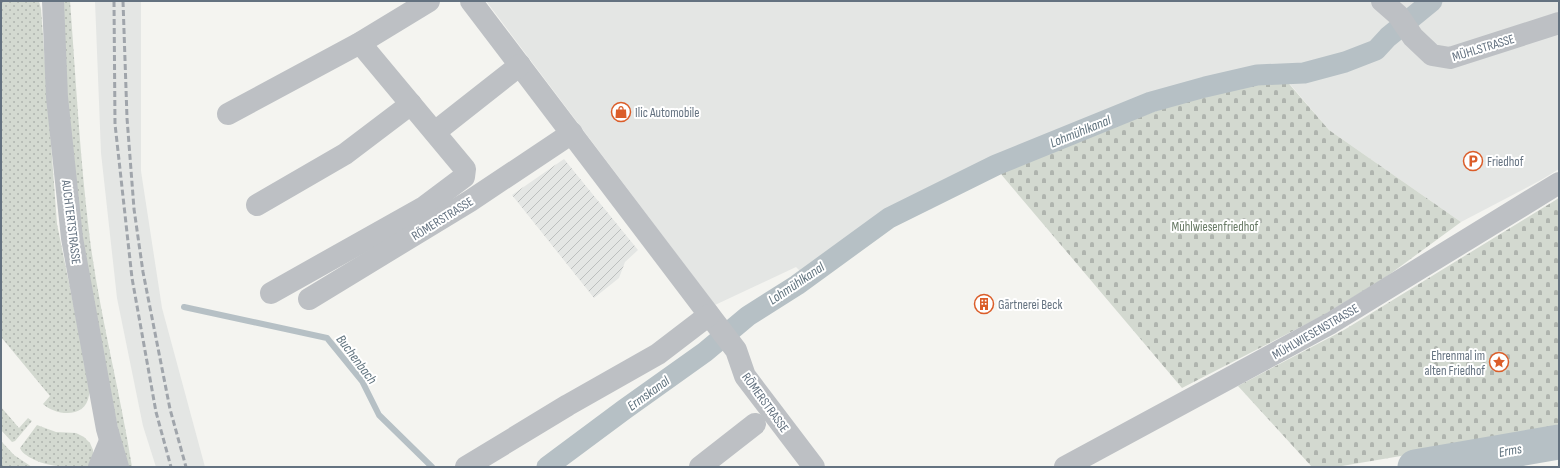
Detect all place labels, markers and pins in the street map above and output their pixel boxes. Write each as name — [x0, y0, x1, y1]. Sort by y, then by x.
shop icon: Ilic Automobile — [610, 101, 632, 123]
place label: Ilic Automobile — [635, 105, 699, 121]
parking icon: Friedhof — [1462, 150, 1484, 172]
place label: Friedhof — [1487, 154, 1524, 170]
building icon: Gärtnerei Beck — [973, 293, 995, 315]
place label: Gärtnerei Beck — [998, 297, 1063, 313]
place label: Ehrenmal im alten Friedhof — [1424, 348, 1485, 379]
place icon: Ehrenmal im alten Friedhof — [1488, 351, 1510, 373]

